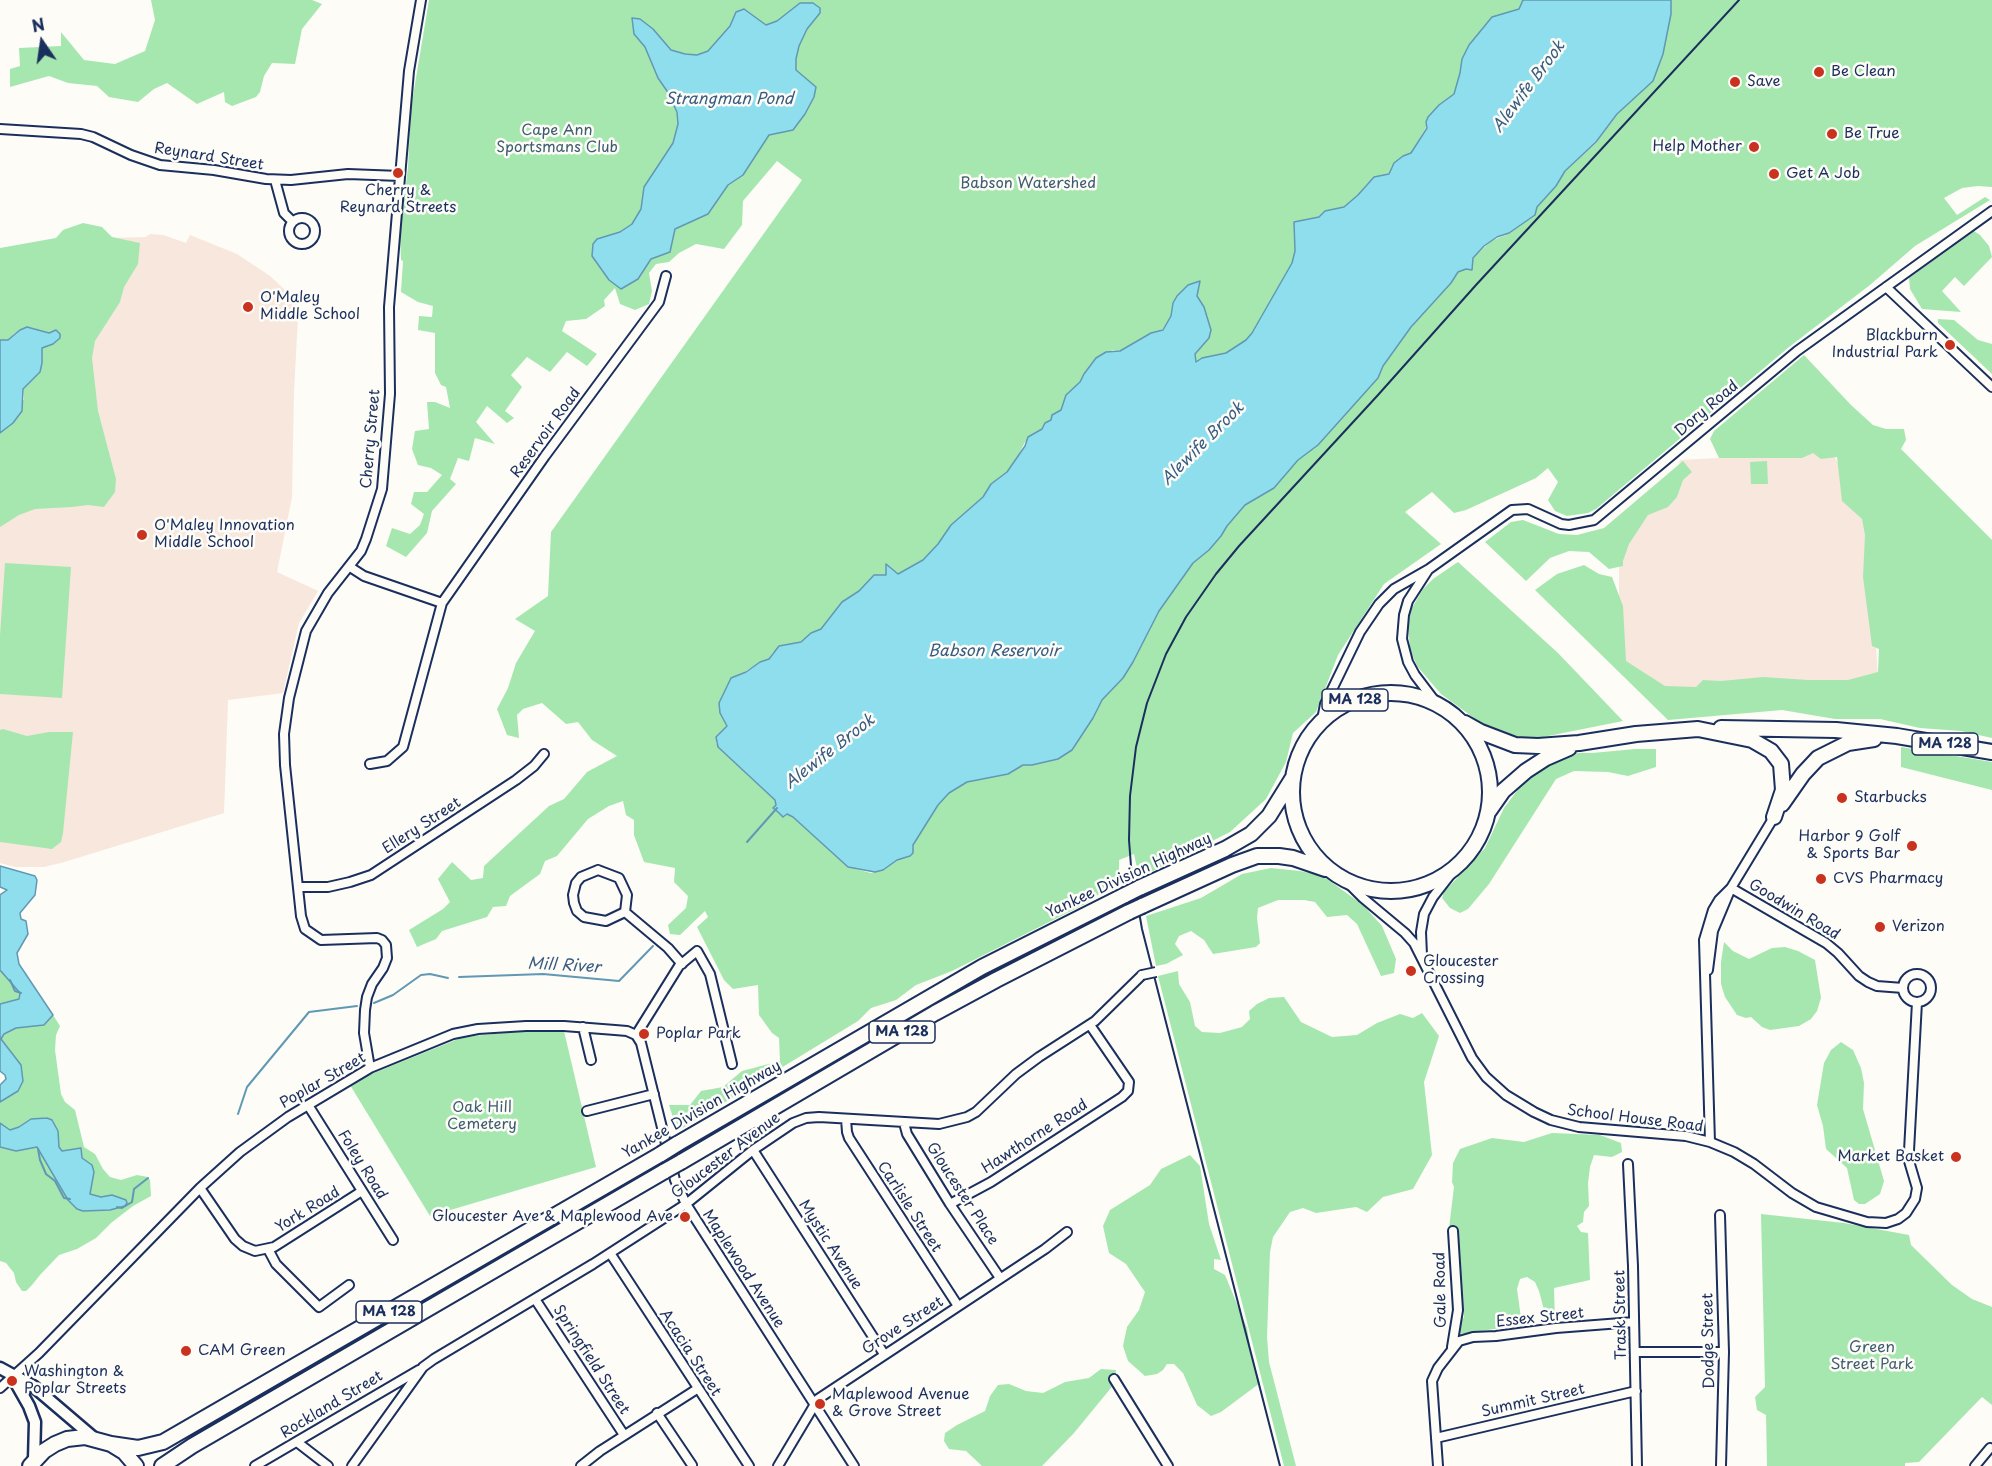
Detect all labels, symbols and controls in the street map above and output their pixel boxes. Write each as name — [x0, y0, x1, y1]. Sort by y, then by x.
text: N — [29, 11, 47, 38]
north arrow — [12, 12, 72, 72]
water label: Alewife Brook — [1488, 38, 1570, 136]
place label: Be Clean — [1831, 63, 1896, 81]
marker: Be Clean — [1812, 65, 1826, 79]
place label: Save — [1747, 73, 1780, 91]
marker: Save — [1728, 75, 1742, 89]
water label: Strangman Pond — [665, 90, 793, 110]
park label: Cape Ann Sportsmans Club — [496, 122, 618, 157]
place label: Be True — [1844, 125, 1900, 143]
marker: Be True — [1825, 127, 1839, 141]
place label: Help Mother — [1653, 138, 1742, 156]
street label: Reynard Street — [153, 139, 265, 175]
marker: Help Mother — [1747, 140, 1761, 154]
place label: Get A Job — [1786, 165, 1860, 183]
marker: Cherry & Reynard Streets — [391, 166, 405, 180]
marker: Get A Job — [1767, 167, 1781, 181]
park label: Babson Watershed — [960, 175, 1096, 193]
place label: Cherry & Reynard Streets — [340, 182, 456, 217]
place label: O'Maley Middle School — [260, 289, 360, 324]
marker: O'Maley Middle School — [241, 300, 255, 314]
place label: Blackburn Industrial Park — [1832, 327, 1938, 362]
marker: Blackburn Industrial Park — [1943, 338, 1957, 352]
street label: Dory Road — [1672, 377, 1742, 441]
street label: Reservoir Road — [507, 384, 585, 482]
street label: Cherry Street — [358, 388, 384, 490]
water label: Alewife Brook — [1158, 399, 1248, 489]
place label: O'Maley Innovation Middle School — [154, 517, 295, 552]
marker: O'Maley Innovation Middle School — [135, 528, 149, 542]
water label: Babson Reservoir — [928, 642, 1060, 662]
road number: MA 128 — [1322, 689, 1388, 711]
water label: Alewife Brook — [781, 711, 879, 793]
road number: MA 128 — [1912, 733, 1978, 755]
place label: Starbucks — [1854, 789, 1927, 807]
marker: Starbucks — [1835, 791, 1849, 805]
street label: Ellery Street — [379, 794, 465, 858]
place label: Harbor 9 Golf & Sports Bar — [1799, 828, 1900, 863]
street label: Yankee Division Highway — [1044, 830, 1214, 922]
marker: Harbor 9 Golf & Sports Bar — [1905, 839, 1919, 853]
place label: CVS Pharmacy — [1833, 870, 1943, 888]
marker: CVS Pharmacy — [1814, 872, 1828, 886]
street label: Goodwin Road — [1745, 876, 1843, 944]
place label: Verizon — [1892, 918, 1945, 936]
marker: Verizon — [1873, 920, 1887, 934]
place label: Gloucester Crossing — [1423, 953, 1498, 988]
water label: Mill River — [527, 955, 601, 977]
marker: Gloucester Crossing — [1404, 964, 1418, 978]
road number: MA 128 — [869, 1021, 935, 1043]
place label: Poplar Park — [656, 1025, 741, 1043]
marker: Poplar Park — [637, 1027, 651, 1041]
street label: Poplar Street — [277, 1049, 369, 1113]
street label: Yankee Division Highway — [619, 1057, 785, 1163]
street label: Hawthorne Road — [979, 1096, 1091, 1178]
park label: Oak Hill Cemetery — [447, 1099, 517, 1134]
street label: School House Road — [1566, 1102, 1704, 1136]
street label: Gloucester Avenue — [668, 1109, 784, 1203]
street label: Foley Road — [334, 1127, 390, 1203]
street label: Gloucester Place — [922, 1139, 1002, 1249]
place label: Market Basket — [1837, 1148, 1944, 1166]
marker: Market Basket — [1949, 1150, 1963, 1164]
street label: Carlisle Street — [873, 1158, 945, 1256]
street label: York Road — [273, 1183, 343, 1237]
street label: Mystic Avenue — [794, 1197, 866, 1293]
street label: Maplewood Avenue — [698, 1207, 788, 1331]
place label: Gloucester Ave & Maplewood Ave — [432, 1208, 673, 1226]
marker: Gloucester Ave & Maplewood Ave — [678, 1210, 692, 1224]
street label: Gale Road — [1431, 1252, 1451, 1328]
street label: Trask Street — [1611, 1270, 1631, 1360]
street label: Grove Street — [859, 1293, 947, 1359]
street label: Dodge Street — [1699, 1293, 1719, 1389]
road number: MA 128 — [356, 1301, 422, 1323]
street label: Springfield Street — [549, 1302, 633, 1418]
street label: Essex Street — [1495, 1304, 1585, 1332]
street label: Acacia Street — [655, 1306, 725, 1400]
park label: Green Street Park — [1830, 1339, 1914, 1374]
place label: CAM Green — [198, 1342, 286, 1360]
marker: CAM Green — [179, 1344, 193, 1358]
place label: Washington & Poplar Streets — [24, 1363, 126, 1398]
street label: Rockland Street — [278, 1367, 386, 1443]
marker: Washington & Poplar Streets — [5, 1374, 19, 1388]
street label: Summit Street — [1480, 1380, 1586, 1422]
place label: Maplewood Avenue & Grove Street — [832, 1386, 969, 1421]
marker: Maplewood Avenue & Grove Street — [813, 1397, 827, 1411]

